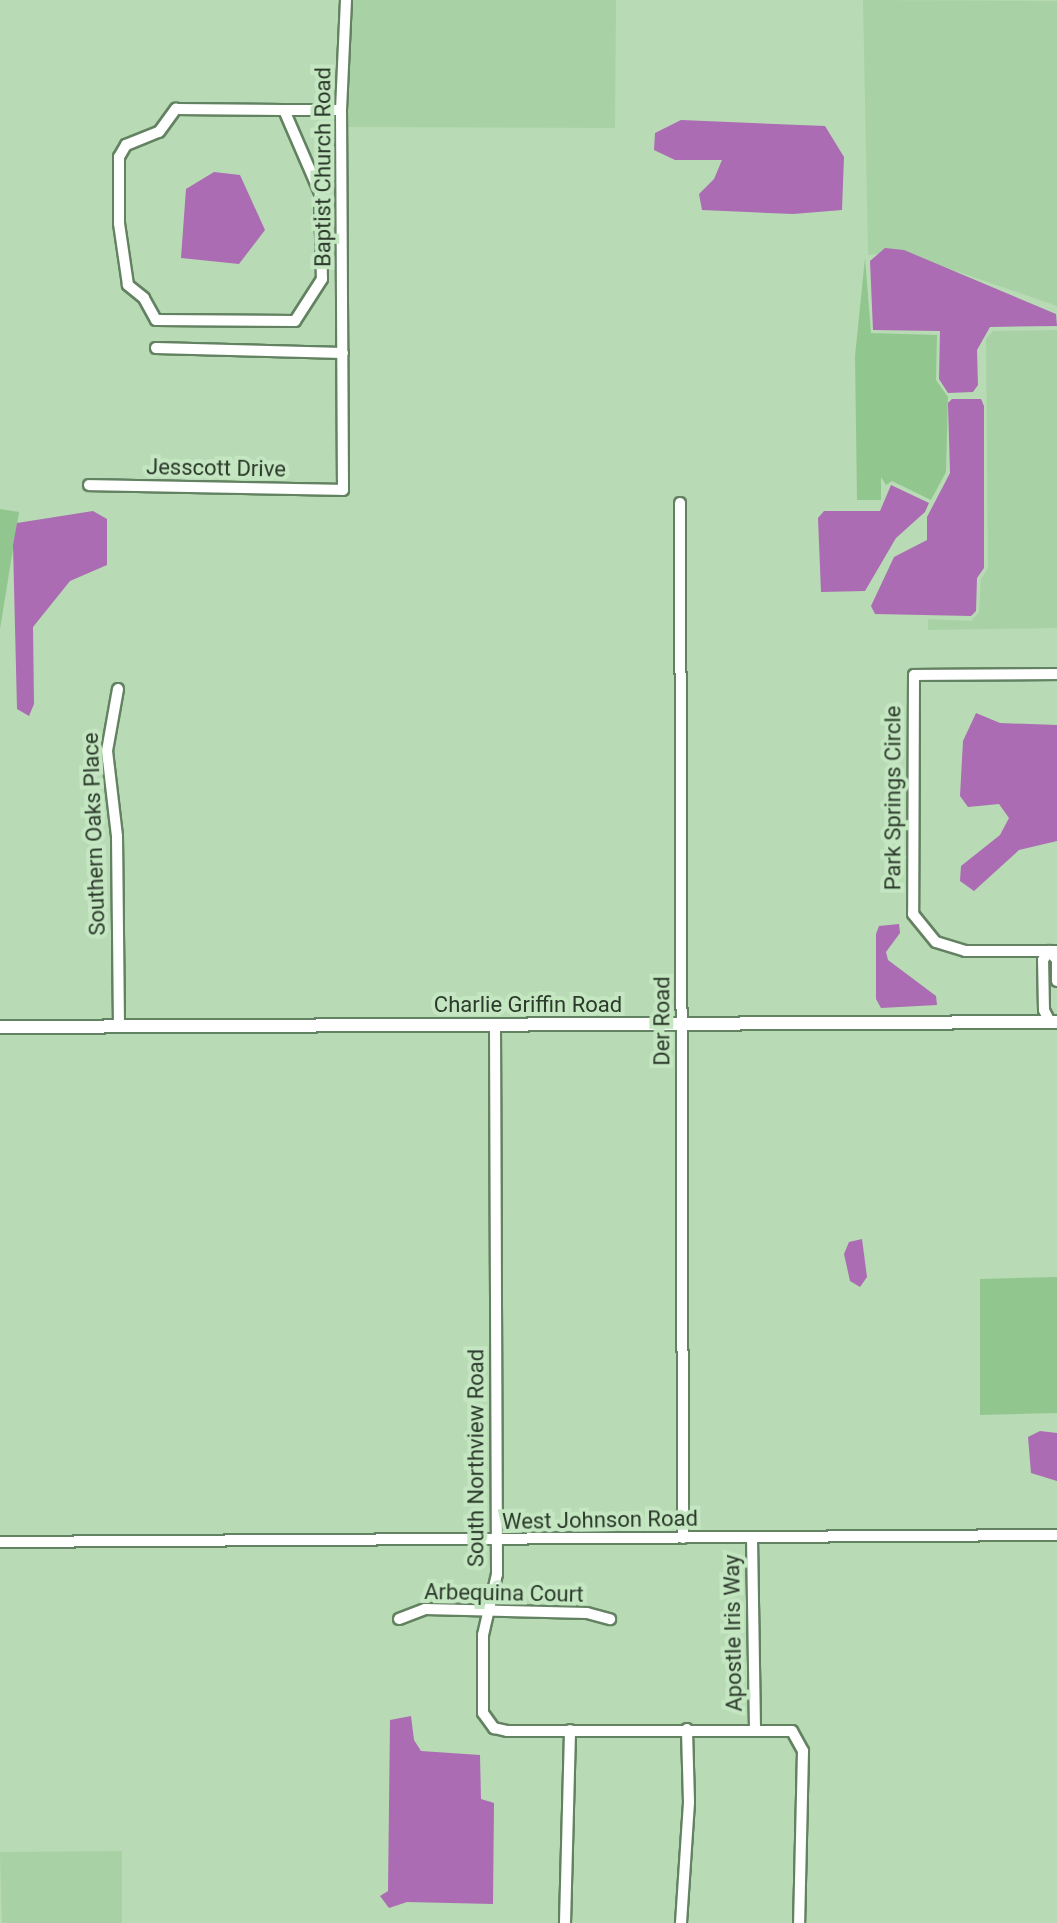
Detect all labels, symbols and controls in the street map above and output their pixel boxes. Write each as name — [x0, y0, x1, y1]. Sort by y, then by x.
street label: Baptist Church Road — [310, 67, 336, 267]
street label: Jesscott Drive — [146, 454, 286, 482]
street label: Park Springs Circle — [880, 706, 906, 890]
street label: Southern Oaks Place — [77, 732, 111, 936]
street label: Der Road — [649, 976, 675, 1066]
street label: Charlie Griffin Road — [434, 992, 622, 1018]
street label: South Northview Road — [463, 1349, 489, 1567]
street label: West Johnson Road — [502, 1505, 698, 1535]
street label: Apostle Iris Way — [718, 1554, 748, 1712]
street label: Arbequina Court — [424, 1578, 584, 1608]

